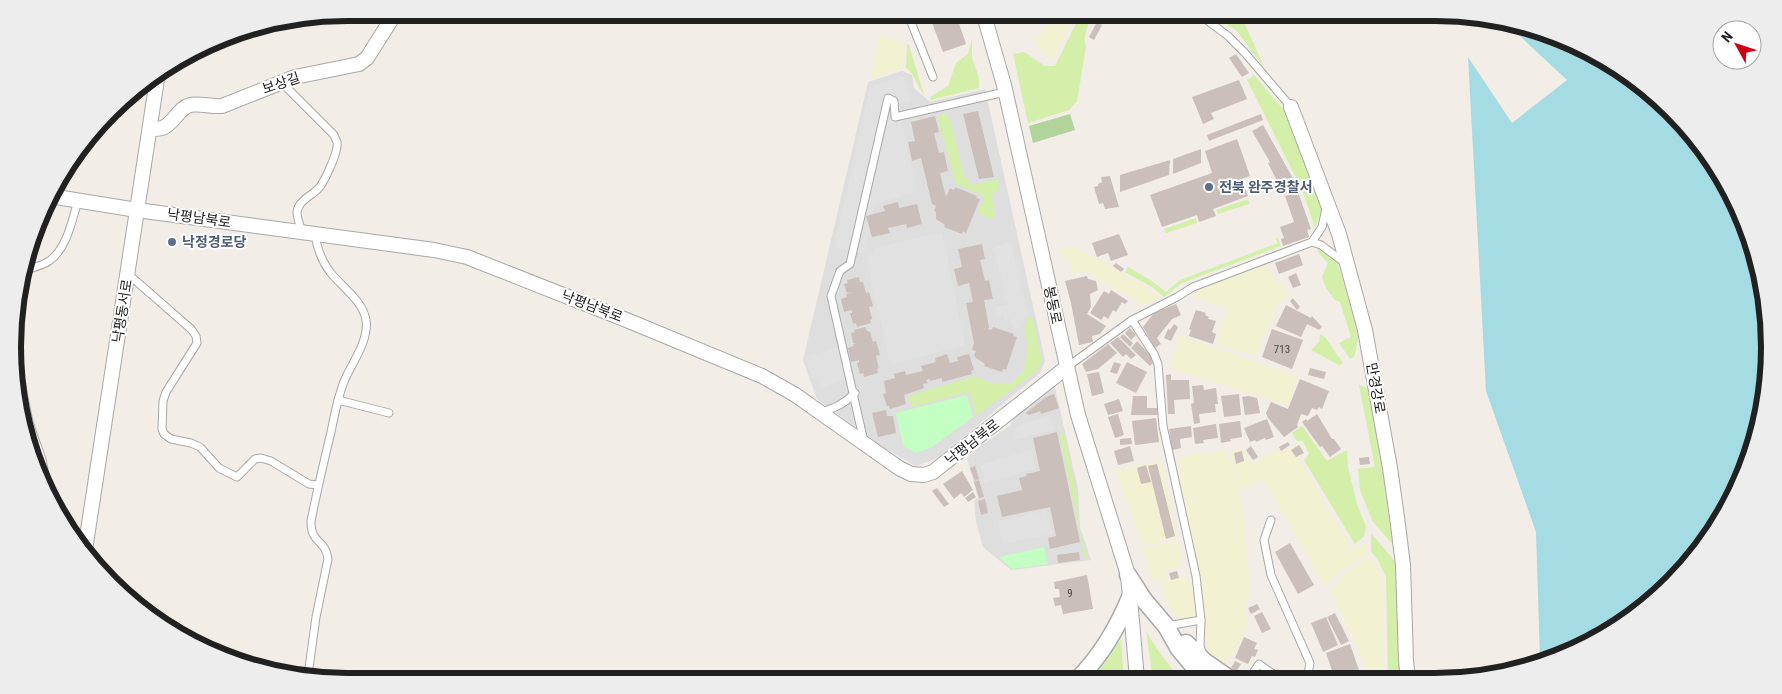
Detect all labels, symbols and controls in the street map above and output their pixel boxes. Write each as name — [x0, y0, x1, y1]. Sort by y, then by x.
north arrow — [1712, 20, 1762, 70]
text: N — [1718, 28, 1736, 45]
street label: 보상길 — [260, 69, 302, 97]
place label: 전북 완주경찰서 — [1219, 179, 1312, 195]
marker: 전북 완주경찰서 — [1203, 181, 1215, 193]
street label: 낙평남북로 — [166, 206, 232, 230]
place label: 낙정경로당 — [182, 234, 247, 250]
marker: 낙정경로당 — [166, 236, 178, 248]
street label: 낙평동서로 — [109, 278, 135, 344]
street label: 봉동로 — [1041, 284, 1065, 326]
street label: 낙평남북로 — [559, 287, 625, 325]
house number: 713 — [1274, 343, 1290, 356]
street label: 만경강로 — [1364, 361, 1388, 415]
street label: 낙평남북로 — [942, 416, 1002, 468]
house number: 9 — [1067, 587, 1073, 600]

